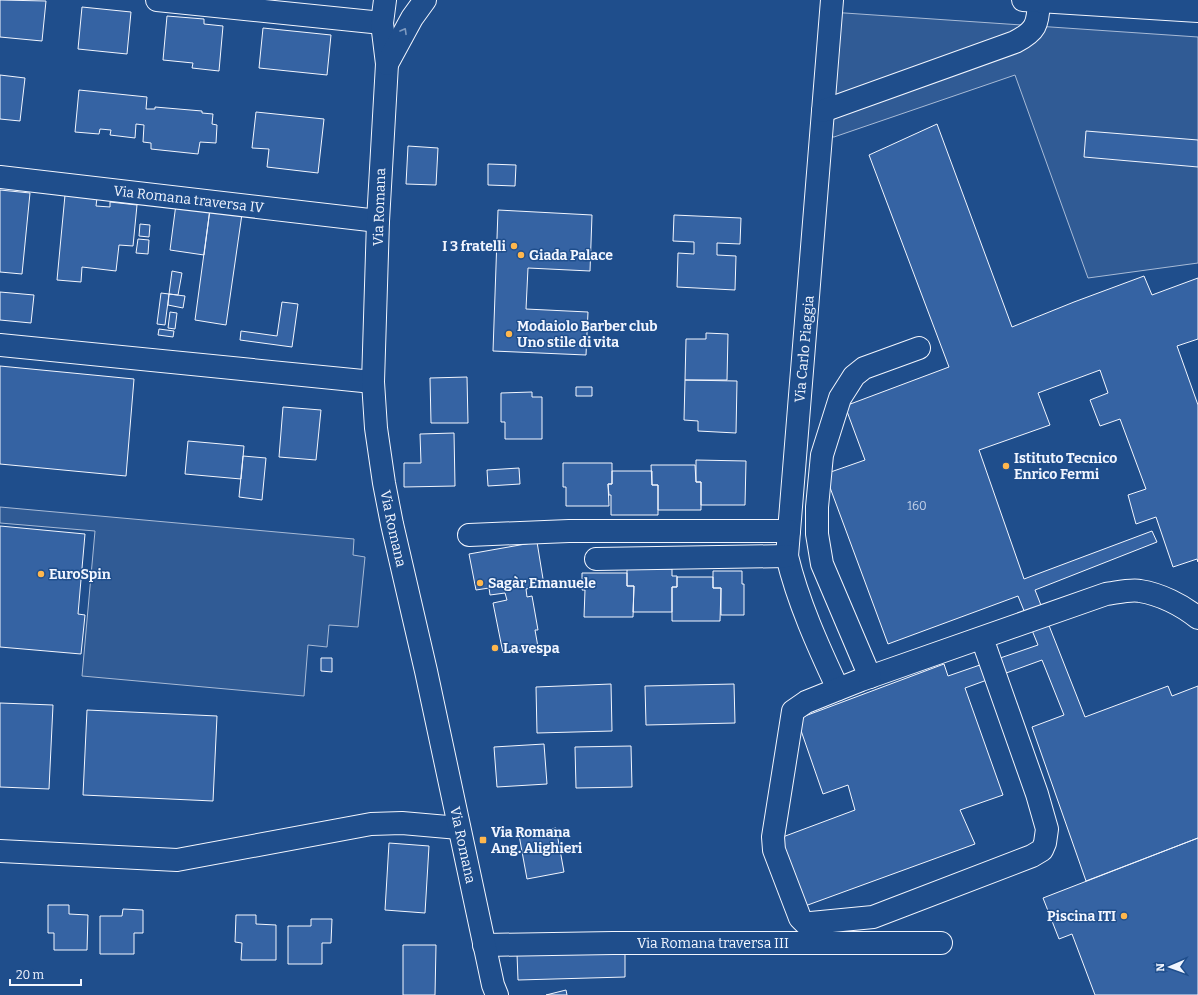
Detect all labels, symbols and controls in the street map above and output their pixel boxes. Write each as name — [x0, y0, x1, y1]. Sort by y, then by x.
one-way arrow — [399, 28, 407, 35]
street label: Via Romana — [370, 167, 389, 246]
street label: Via Romana traversa IV — [113, 182, 265, 217]
place label: I 3 fratelli — [442, 238, 507, 255]
marker: I 3 fratelli — [509, 241, 519, 251]
place label: Giada Palace — [529, 247, 613, 264]
marker: Giada Palace — [516, 250, 526, 260]
street label: Via Carlo Piaggia — [791, 294, 818, 403]
place label: Modaiolo Barber club Uno stile di vita — [517, 318, 658, 351]
marker: Modaiolo Barber club Uno stile di vita — [504, 329, 514, 339]
place label: Istituto Tecnico Enrico Fermi — [1014, 450, 1117, 483]
marker: Istituto Tecnico Enrico Fermi — [1001, 461, 1011, 471]
street label: Via Romana — [377, 489, 410, 569]
house number: 160 — [907, 499, 927, 513]
place label: EuroSpin — [49, 566, 111, 583]
marker: EuroSpin — [36, 569, 46, 579]
place label: Sagàr Emanuele — [488, 575, 596, 592]
marker: Sagàr Emanuele — [475, 578, 485, 588]
place label: La vespa — [503, 640, 560, 657]
marker: La vespa — [490, 643, 500, 653]
street label: Via Romana — [446, 805, 479, 885]
place label: Via Romana Ang. Alighieri — [491, 824, 583, 857]
marker: Via Romana Ang. Alighieri — [478, 835, 488, 845]
place label: Piscina ITI — [1047, 908, 1116, 925]
marker: Piscina ITI — [1119, 911, 1129, 921]
street label: Via Romana traversa III — [637, 935, 789, 952]
north arrow — [1150, 947, 1190, 987]
scale bar — [10, 961, 81, 987]
text: N — [1154, 962, 1167, 972]
text: 20 m — [16, 968, 45, 982]

